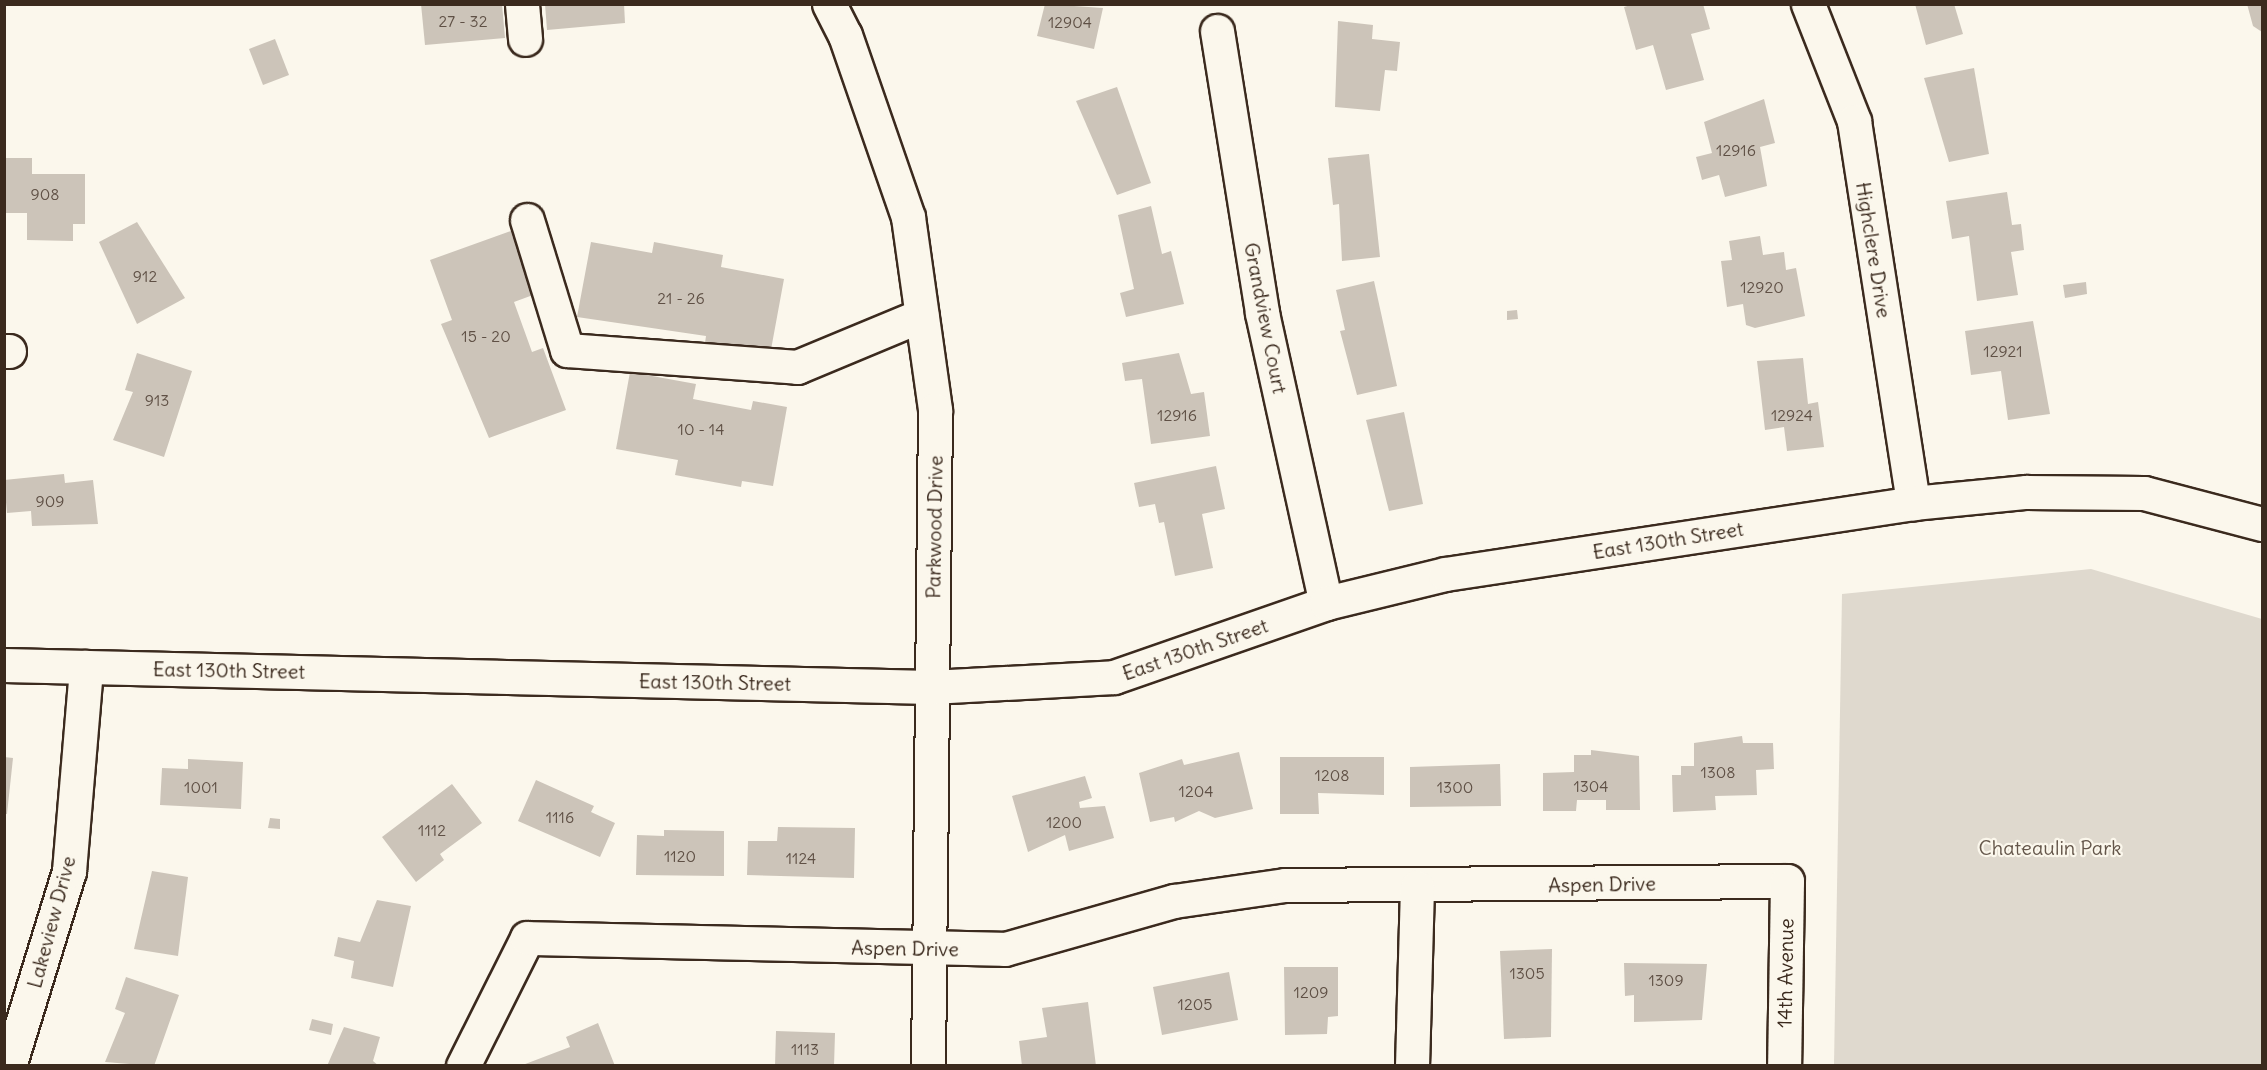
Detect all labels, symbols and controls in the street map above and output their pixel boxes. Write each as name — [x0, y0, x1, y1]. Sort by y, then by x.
house number: 27 - 32 — [439, 11, 487, 31]
house number: 12904 — [1048, 12, 1092, 32]
house number: 12916 — [1716, 140, 1756, 160]
street label: Highclere Drive — [1851, 180, 1897, 320]
house number: 908 — [31, 184, 59, 204]
street label: Grandview Court — [1240, 240, 1292, 396]
house number: 912 — [133, 266, 157, 286]
house number: 12920 — [1740, 277, 1784, 297]
house number: 21 - 26 — [657, 288, 705, 308]
house number: 15 - 20 — [461, 326, 511, 346]
house number: 12921 — [1983, 341, 2023, 361]
house number: 913 — [145, 390, 169, 410]
house number: 12916 — [1157, 405, 1197, 425]
house number: 12924 — [1771, 405, 1813, 425]
house number: 10 - 14 — [678, 419, 724, 439]
street label: Parkwood Drive — [921, 455, 947, 599]
house number: 909 — [36, 491, 64, 511]
street label: East 130th Street — [1591, 516, 1745, 564]
street label: East 130th Street — [1119, 613, 1271, 685]
street label: East 130th Street — [153, 657, 305, 683]
street label: East 130th Street — [639, 669, 791, 695]
house number: 1308 — [1700, 762, 1736, 782]
house number: 1208 — [1315, 765, 1349, 785]
house number: 1304 — [1573, 776, 1609, 796]
house number: 1001 — [184, 777, 218, 797]
house number: 1300 — [1437, 777, 1473, 797]
house number: 1204 — [1179, 781, 1213, 801]
house number: 1116 — [546, 807, 574, 827]
house number: 1200 — [1046, 812, 1082, 832]
house number: 1112 — [418, 820, 446, 840]
park label: Chateaulin Park — [1978, 835, 2122, 859]
house number: 1120 — [664, 846, 696, 866]
house number: 1124 — [786, 848, 816, 868]
street label: Lakeview Drive — [22, 853, 80, 991]
street label: Aspen Drive — [1548, 871, 1656, 897]
street label: 14th Avenue — [1772, 918, 1798, 1028]
street label: Aspen Drive — [851, 935, 959, 961]
house number: 1305 — [1509, 963, 1545, 983]
house number: 1309 — [1648, 970, 1684, 990]
house number: 1209 — [1294, 982, 1328, 1002]
house number: 1205 — [1178, 994, 1212, 1014]
house number: 1113 — [791, 1039, 819, 1059]

